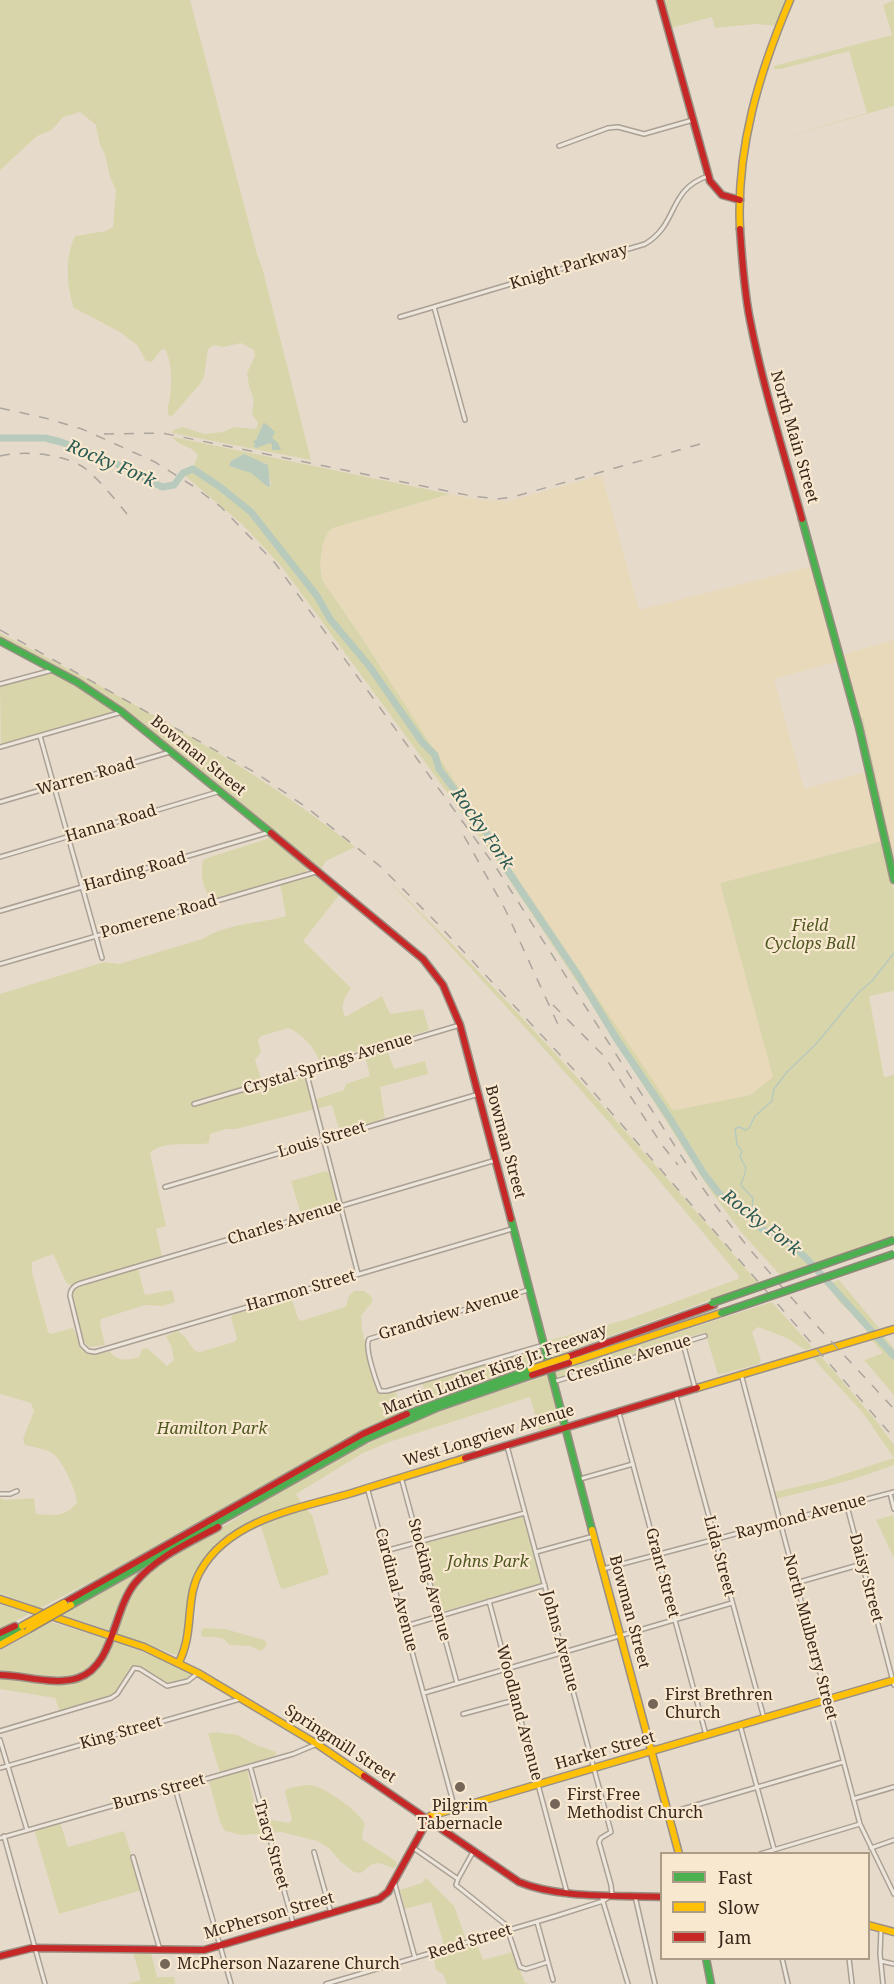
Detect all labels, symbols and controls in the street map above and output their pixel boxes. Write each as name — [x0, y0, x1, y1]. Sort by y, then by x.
street label: Knight Parkway — [508, 240, 630, 294]
street label: North Main Street — [766, 368, 822, 506]
water label: Rocky Fork — [63, 436, 159, 492]
street label: Bowman Street — [147, 712, 249, 800]
street label: Warren Road — [35, 754, 137, 800]
water label: Rocky Fork — [446, 784, 518, 874]
street label: Hanna Road — [63, 801, 159, 847]
street label: Harding Road — [81, 848, 189, 896]
street label: Pomerene Road — [99, 891, 219, 943]
park label: Field Cyclops Ball — [765, 916, 855, 954]
street label: Crystal Springs Avenue — [241, 1029, 415, 1099]
street label: Bowman Street — [481, 1083, 529, 1201]
street label: Louis Street — [276, 1118, 368, 1162]
water label: Rocky Fork — [717, 1185, 805, 1261]
street label: Charles Avenue — [225, 1196, 345, 1250]
street label: Harmon Street — [244, 1266, 358, 1316]
street label: Grandview Avenue — [376, 1283, 522, 1345]
street label: Martin Luther King Jr. Freeway — [380, 1320, 610, 1420]
street label: Crestline Avenue — [564, 1331, 694, 1387]
street label: West Longview Avenue — [401, 1401, 577, 1471]
park label: Hamilton Park — [157, 1419, 267, 1439]
street label: Raymond Avenue — [734, 1490, 868, 1544]
street label: Lida Street — [699, 1514, 739, 1598]
street label: Stocking Avenue — [403, 1517, 455, 1643]
street label: Cardinal Avenue — [370, 1526, 422, 1654]
street label: Grant Street — [641, 1526, 683, 1620]
street label: Daisy Street — [845, 1532, 887, 1624]
park label: Johns Park — [447, 1552, 529, 1572]
street label: North Mulberry Street — [779, 1552, 841, 1722]
street label: Bowman Street — [605, 1553, 653, 1671]
street label: Johns Avenue — [537, 1588, 583, 1694]
street label: Woodland Avenue — [492, 1643, 546, 1783]
place label: First Brethren Church — [665, 1685, 773, 1723]
marker: First Brethren Church — [646, 1697, 660, 1711]
street label: Springmill Street — [281, 1701, 399, 1787]
street label: King Street — [78, 1712, 164, 1754]
street label: Harker Street — [553, 1728, 657, 1774]
street label: Burns Street — [111, 1770, 207, 1814]
marker: Pilgrim Tabernacle — [453, 1780, 467, 1794]
place label: First Free Methodist Church — [567, 1785, 703, 1823]
place label: Pilgrim Tabernacle — [418, 1796, 502, 1834]
marker: First Free Methodist Church — [548, 1797, 562, 1811]
street label: Tracy Street — [249, 1798, 293, 1892]
legend — [660, 1852, 870, 1960]
text: Fast — [718, 1865, 753, 1889]
street label: McPherson Street — [202, 1888, 336, 1944]
text: Slow — [718, 1895, 759, 1919]
street label: Reed Street — [426, 1920, 514, 1964]
text: Jam — [718, 1925, 752, 1949]
place label: McPherson Nazarene Church — [177, 1954, 400, 1974]
marker: McPherson Nazarene Church — [158, 1957, 172, 1971]

